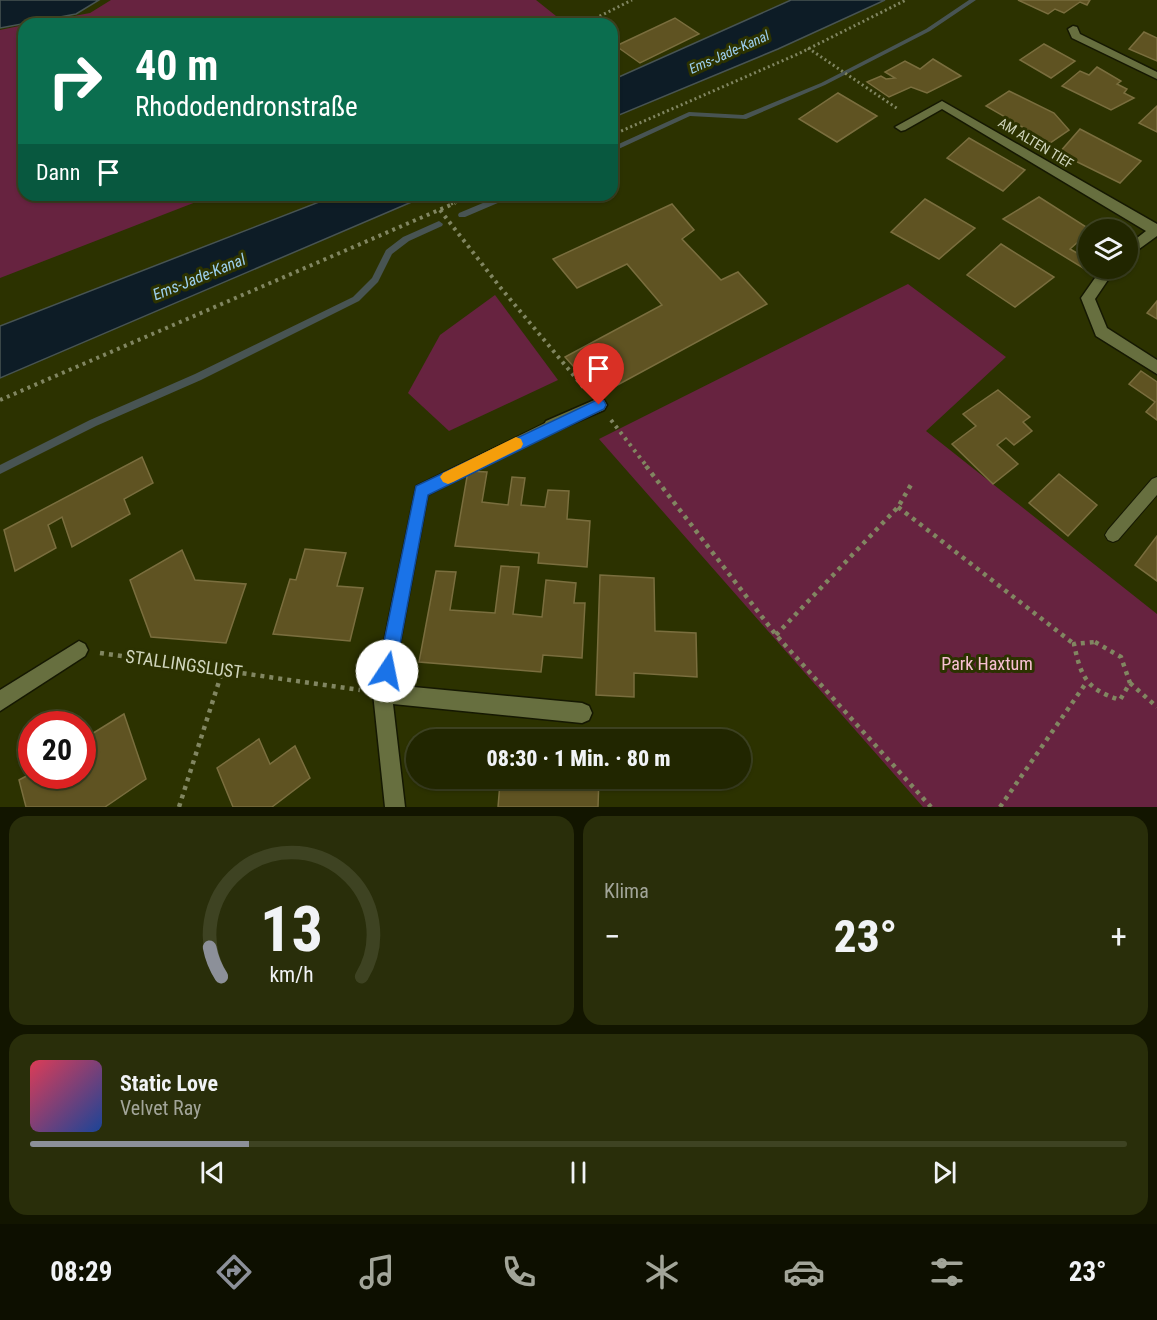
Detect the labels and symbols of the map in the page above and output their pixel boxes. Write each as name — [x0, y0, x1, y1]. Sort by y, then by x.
water label: Ems-Jade-Kanal — [686, 27, 772, 77]
street label: AM ALTEN TIEF — [995, 114, 1077, 172]
water label: Ems-Jade-Kanal — [150, 250, 249, 304]
pin — [573, 343, 624, 405]
position arrow — [355, 639, 419, 703]
street label: STALLINGSLUST — [124, 645, 244, 683]
park label: Park Haxtum — [941, 653, 1033, 674]
speed limit sign: 20 — [18, 711, 96, 789]

